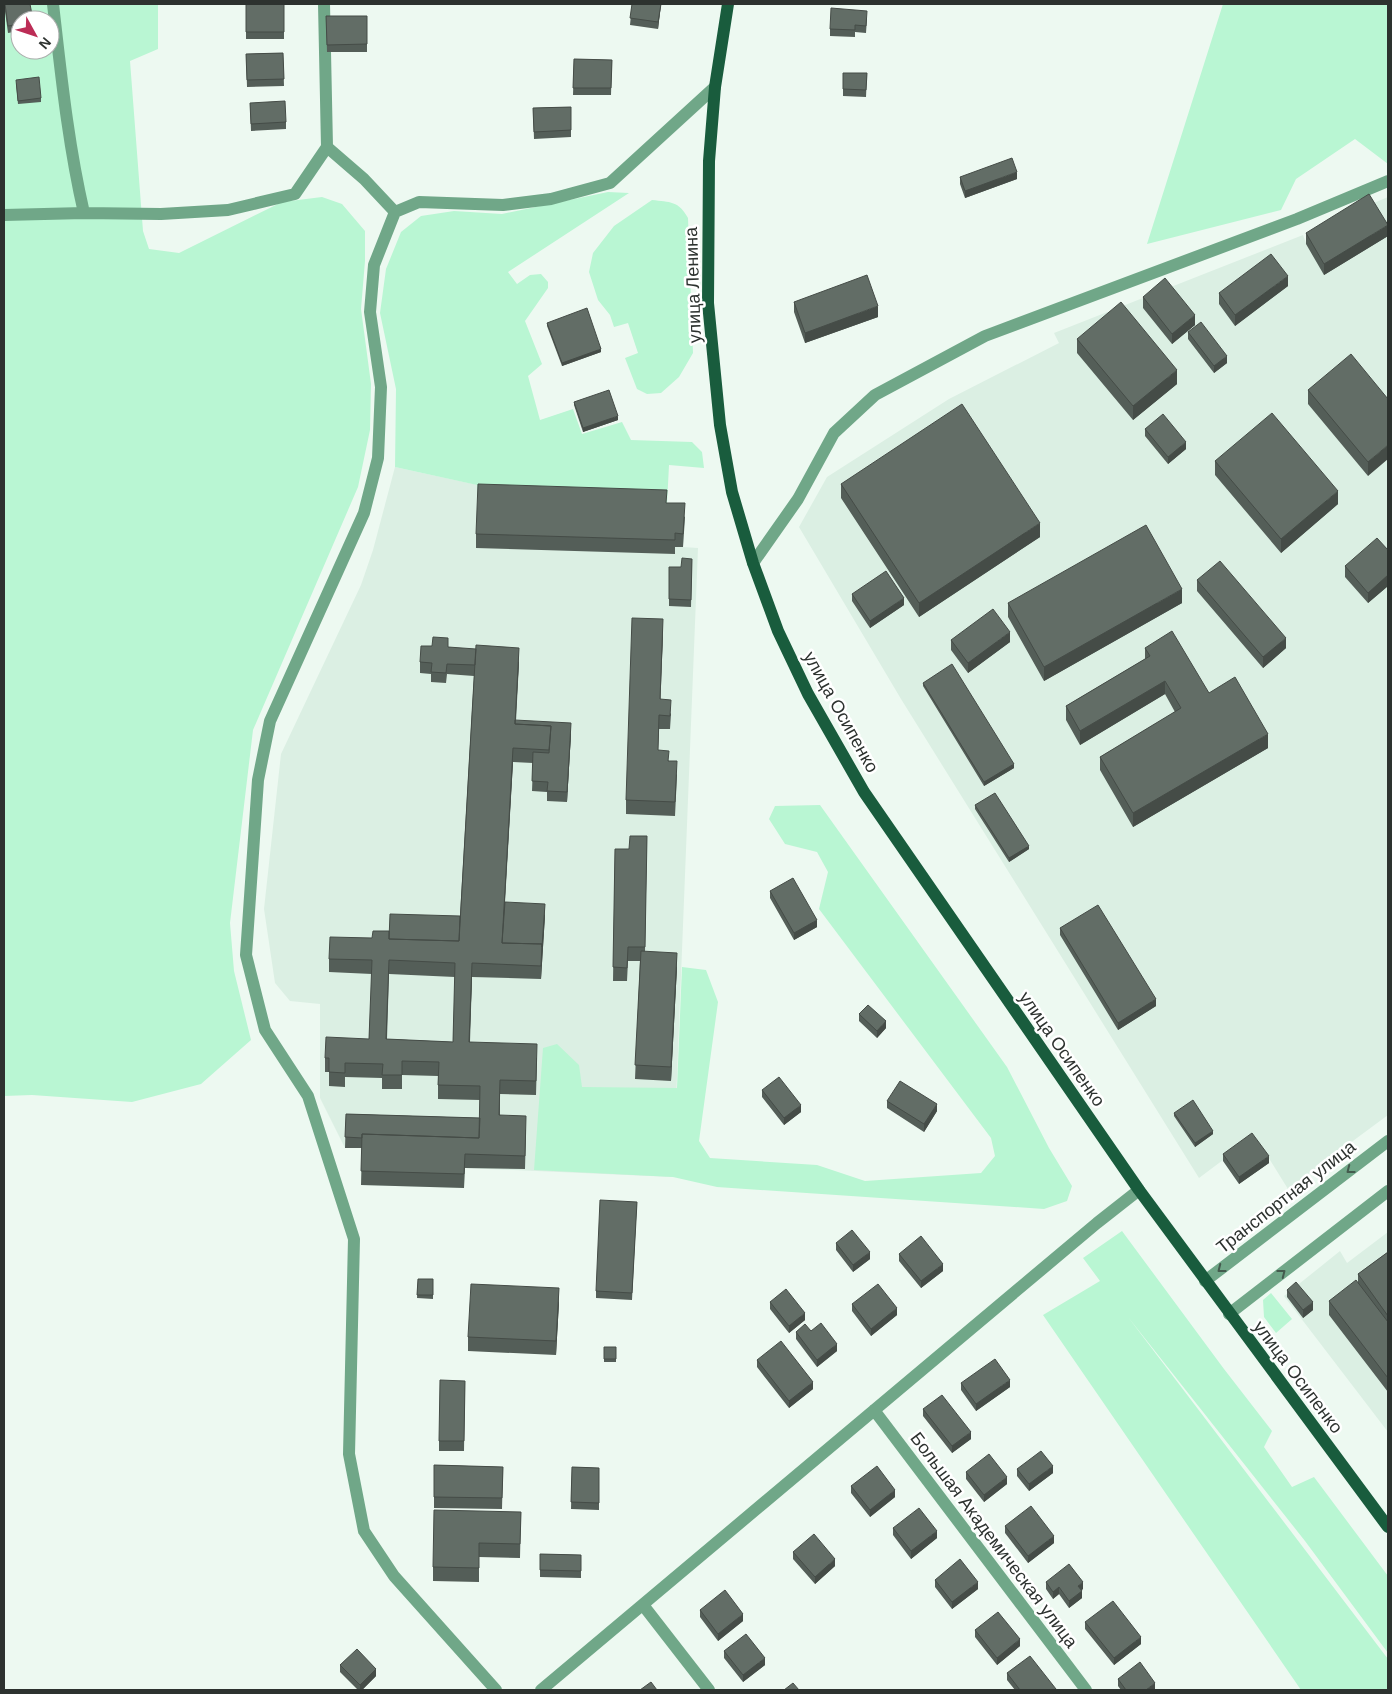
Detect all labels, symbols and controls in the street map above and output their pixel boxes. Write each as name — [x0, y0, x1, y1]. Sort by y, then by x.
north arrow — [10, 10, 60, 60]
text: N — [36, 34, 54, 52]
street label: улица Ленина — [681, 226, 705, 343]
street label: улица Осипенко — [799, 648, 883, 776]
street label: улица Осипенко — [1015, 988, 1109, 1110]
street label: Транспортная улица — [1213, 1136, 1360, 1257]
one-way arrow — [1347, 1165, 1356, 1173]
one-way arrow — [1218, 1264, 1227, 1272]
one-way arrow — [1276, 1270, 1285, 1279]
street label: улица Осипенко — [1249, 1317, 1347, 1437]
street label: Большая Академическая улица — [906, 1428, 1082, 1652]

